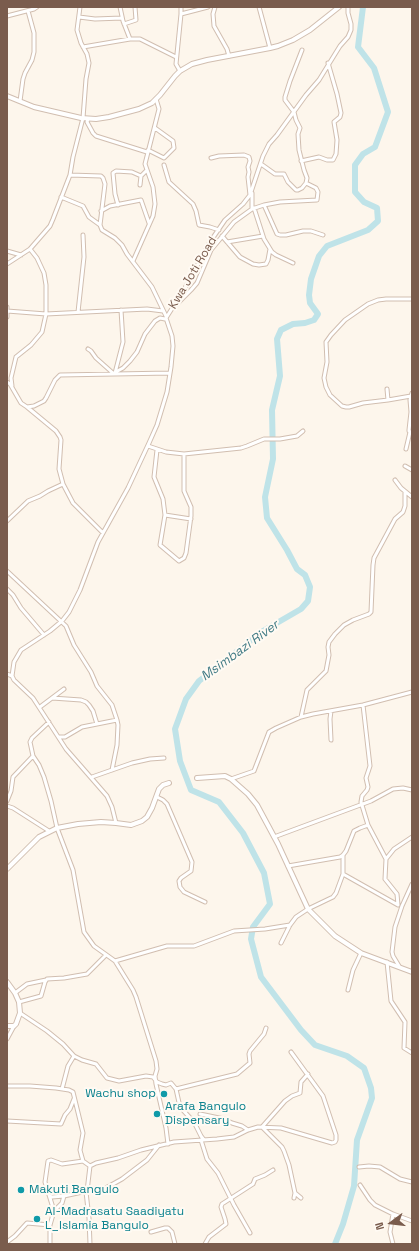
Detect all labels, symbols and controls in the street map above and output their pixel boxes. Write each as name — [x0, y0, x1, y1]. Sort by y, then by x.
street label: Kwa Joti Road — [166, 234, 220, 312]
water label: Msimbazi River — [198, 618, 282, 684]
place label: Wachu shop — [85, 1087, 156, 1101]
marker: Wachu shop — [159, 1089, 169, 1099]
place label: Arafa Bangulo Dispensary — [165, 1100, 246, 1128]
marker: Arafa Bangulo Dispensary — [152, 1109, 162, 1119]
place label: Makuti Bangulo — [29, 1183, 119, 1197]
marker: Makuti Bangulo — [16, 1185, 26, 1195]
north arrow — [371, 1203, 411, 1243]
place label: Al-Madrasatu Saadiyatu L_Islamia Bangulo — [45, 1205, 184, 1233]
marker: Al-Madrasatu Saadiyatu L_Islamia Bangulo — [32, 1214, 42, 1224]
text: N — [372, 1221, 387, 1231]

